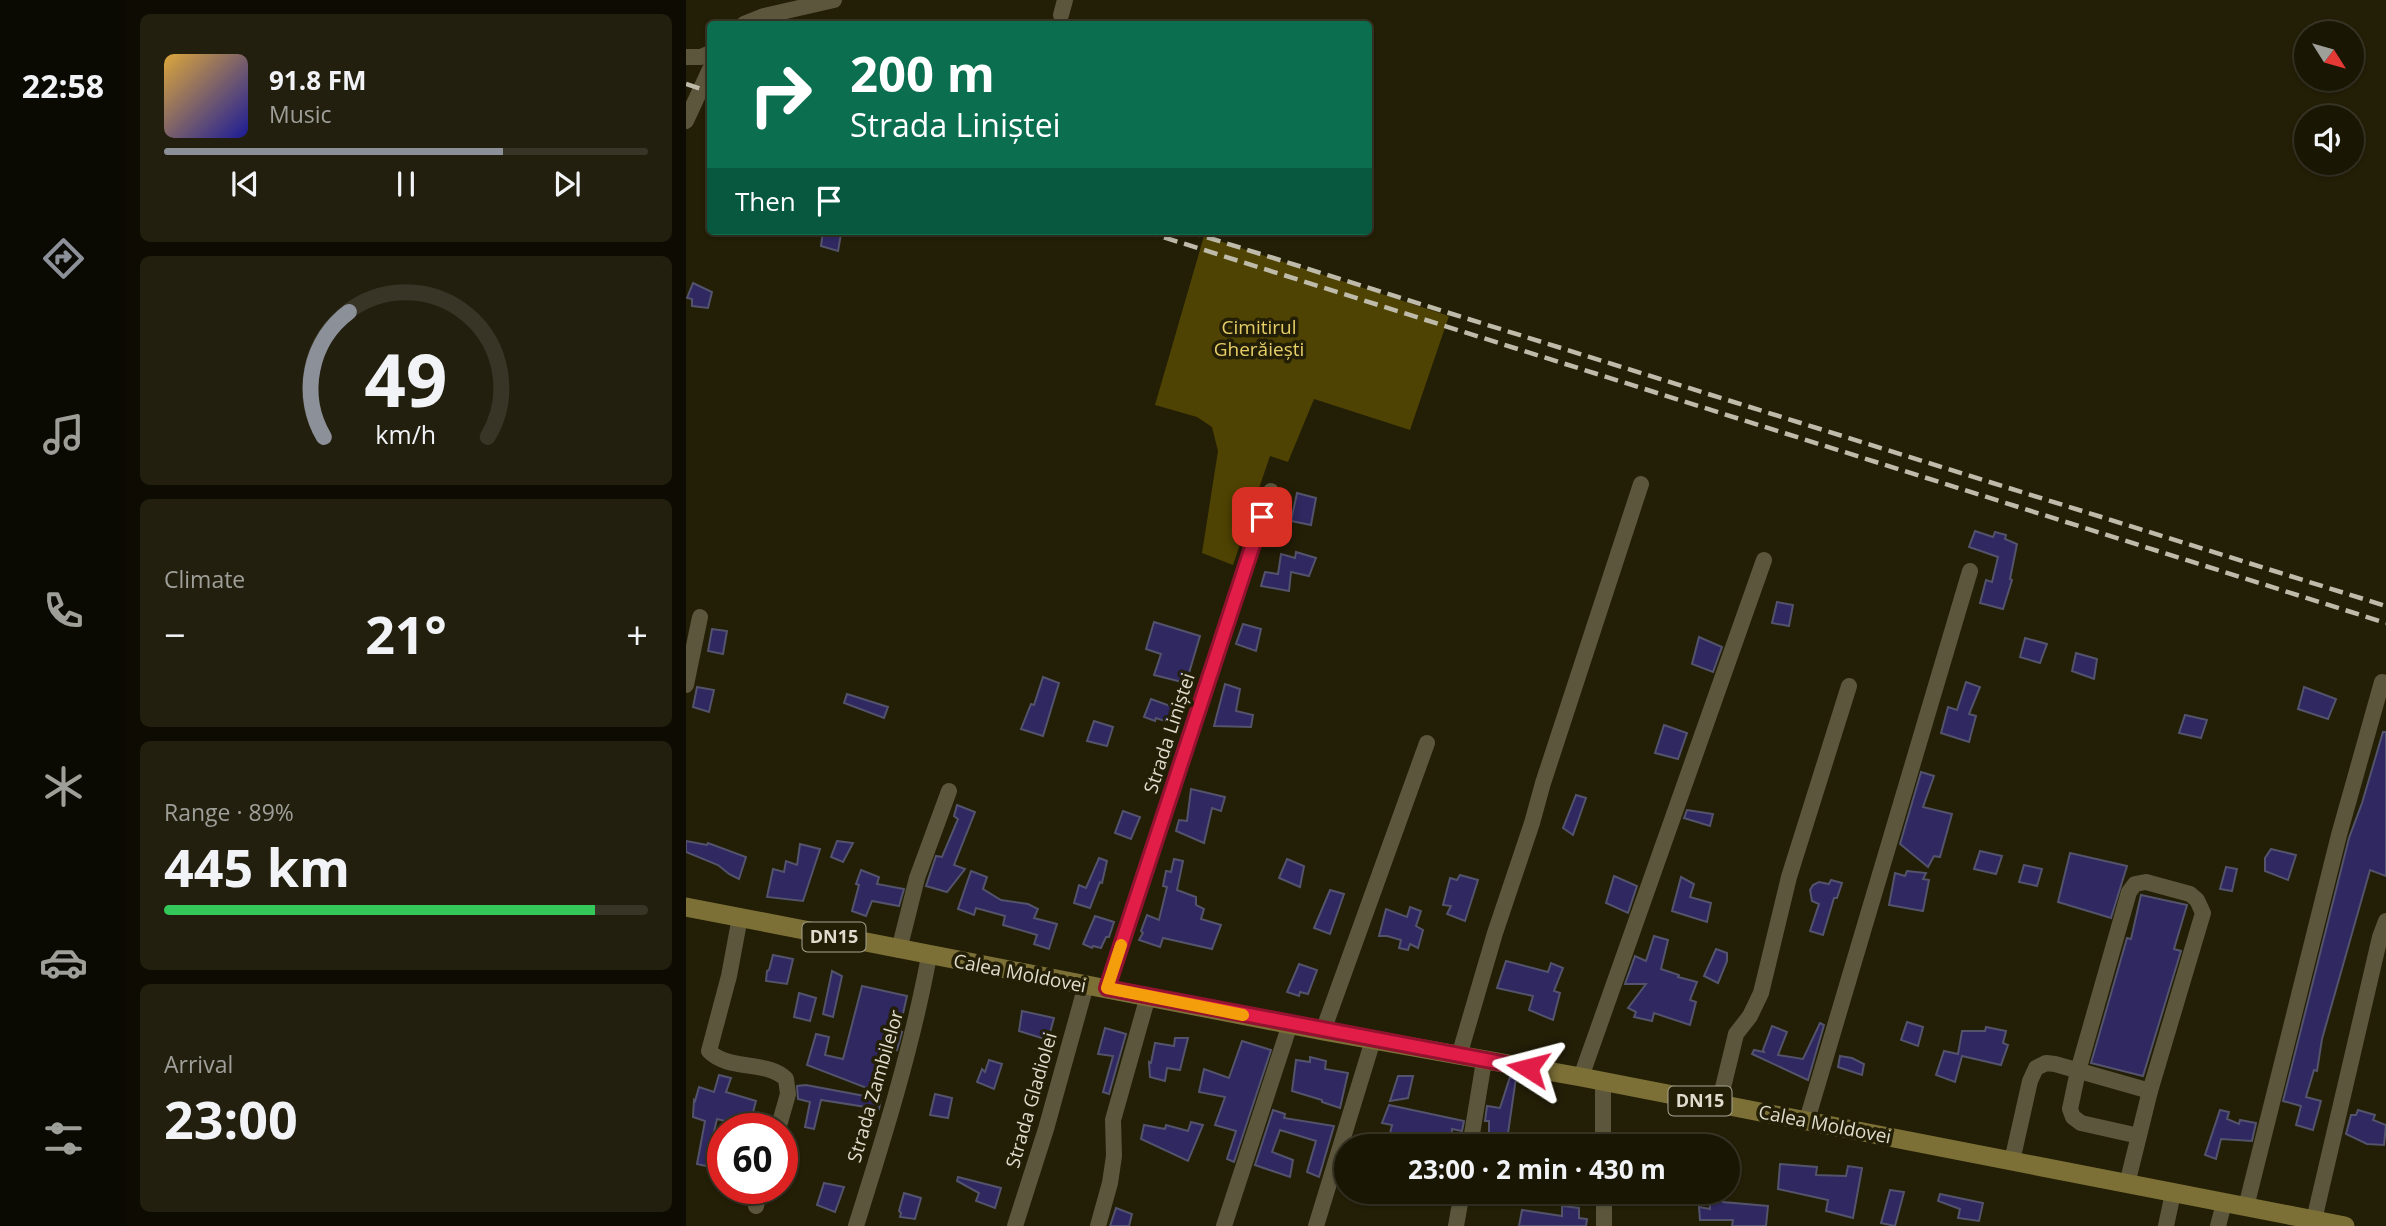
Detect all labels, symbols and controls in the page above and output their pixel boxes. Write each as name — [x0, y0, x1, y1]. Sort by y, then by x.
north arrow — [2294, 21, 2364, 91]
map controls — [2294, 21, 2364, 175]
text: 200 m — [850, 40, 995, 106]
icon: right — [735, 49, 826, 140]
text: 91.8 FM — [269, 62, 367, 98]
text: 22:58 — [22, 64, 104, 107]
text: Music — [269, 98, 332, 130]
text: Strada Liniștei — [850, 103, 1061, 146]
button: sound — [2294, 105, 2364, 175]
icon: previous — [226, 165, 264, 203]
icon: pause — [387, 165, 425, 203]
icon: next — [548, 165, 586, 203]
icon: arrive — [810, 182, 848, 220]
text: Then — [735, 183, 796, 219]
icon: directions — [39, 234, 88, 283]
park label: Cimitirul Gherăiești — [1214, 314, 1304, 362]
text: 49 — [364, 329, 448, 428]
icon: music — [39, 410, 88, 459]
text: km/h — [376, 416, 436, 450]
pin — [1232, 487, 1292, 547]
icon: arrive — [1243, 498, 1281, 536]
text: Climate — [164, 563, 245, 595]
icon: phone — [39, 586, 88, 635]
text: 21° — [365, 598, 447, 669]
text: − — [164, 608, 186, 660]
text: + — [626, 608, 648, 660]
street label: Strada Liniștei — [1137, 669, 1201, 797]
icon: climate — [39, 762, 88, 811]
text: Range · 89% — [164, 796, 294, 828]
text: 445 km — [164, 831, 350, 902]
road number: DN15 — [802, 922, 866, 952]
icon: car — [39, 938, 88, 987]
street label: Calea Moldovei — [951, 947, 1089, 999]
street label: Strada Zambilelor — [841, 1006, 909, 1165]
street label: Strada Gladiolei — [999, 1029, 1063, 1171]
position arrow — [1491, 1031, 1565, 1105]
text: Arrival — [164, 1048, 233, 1080]
text: 23:00 — [164, 1083, 298, 1154]
road number: DN15 — [1668, 1086, 1732, 1116]
street label: Calea Moldovei — [1756, 1098, 1894, 1150]
speed limit sign: 60 — [707, 1113, 798, 1204]
icon: filters — [39, 1114, 88, 1163]
text: 23:00 · 2 min · 430 m — [1408, 1151, 1666, 1187]

